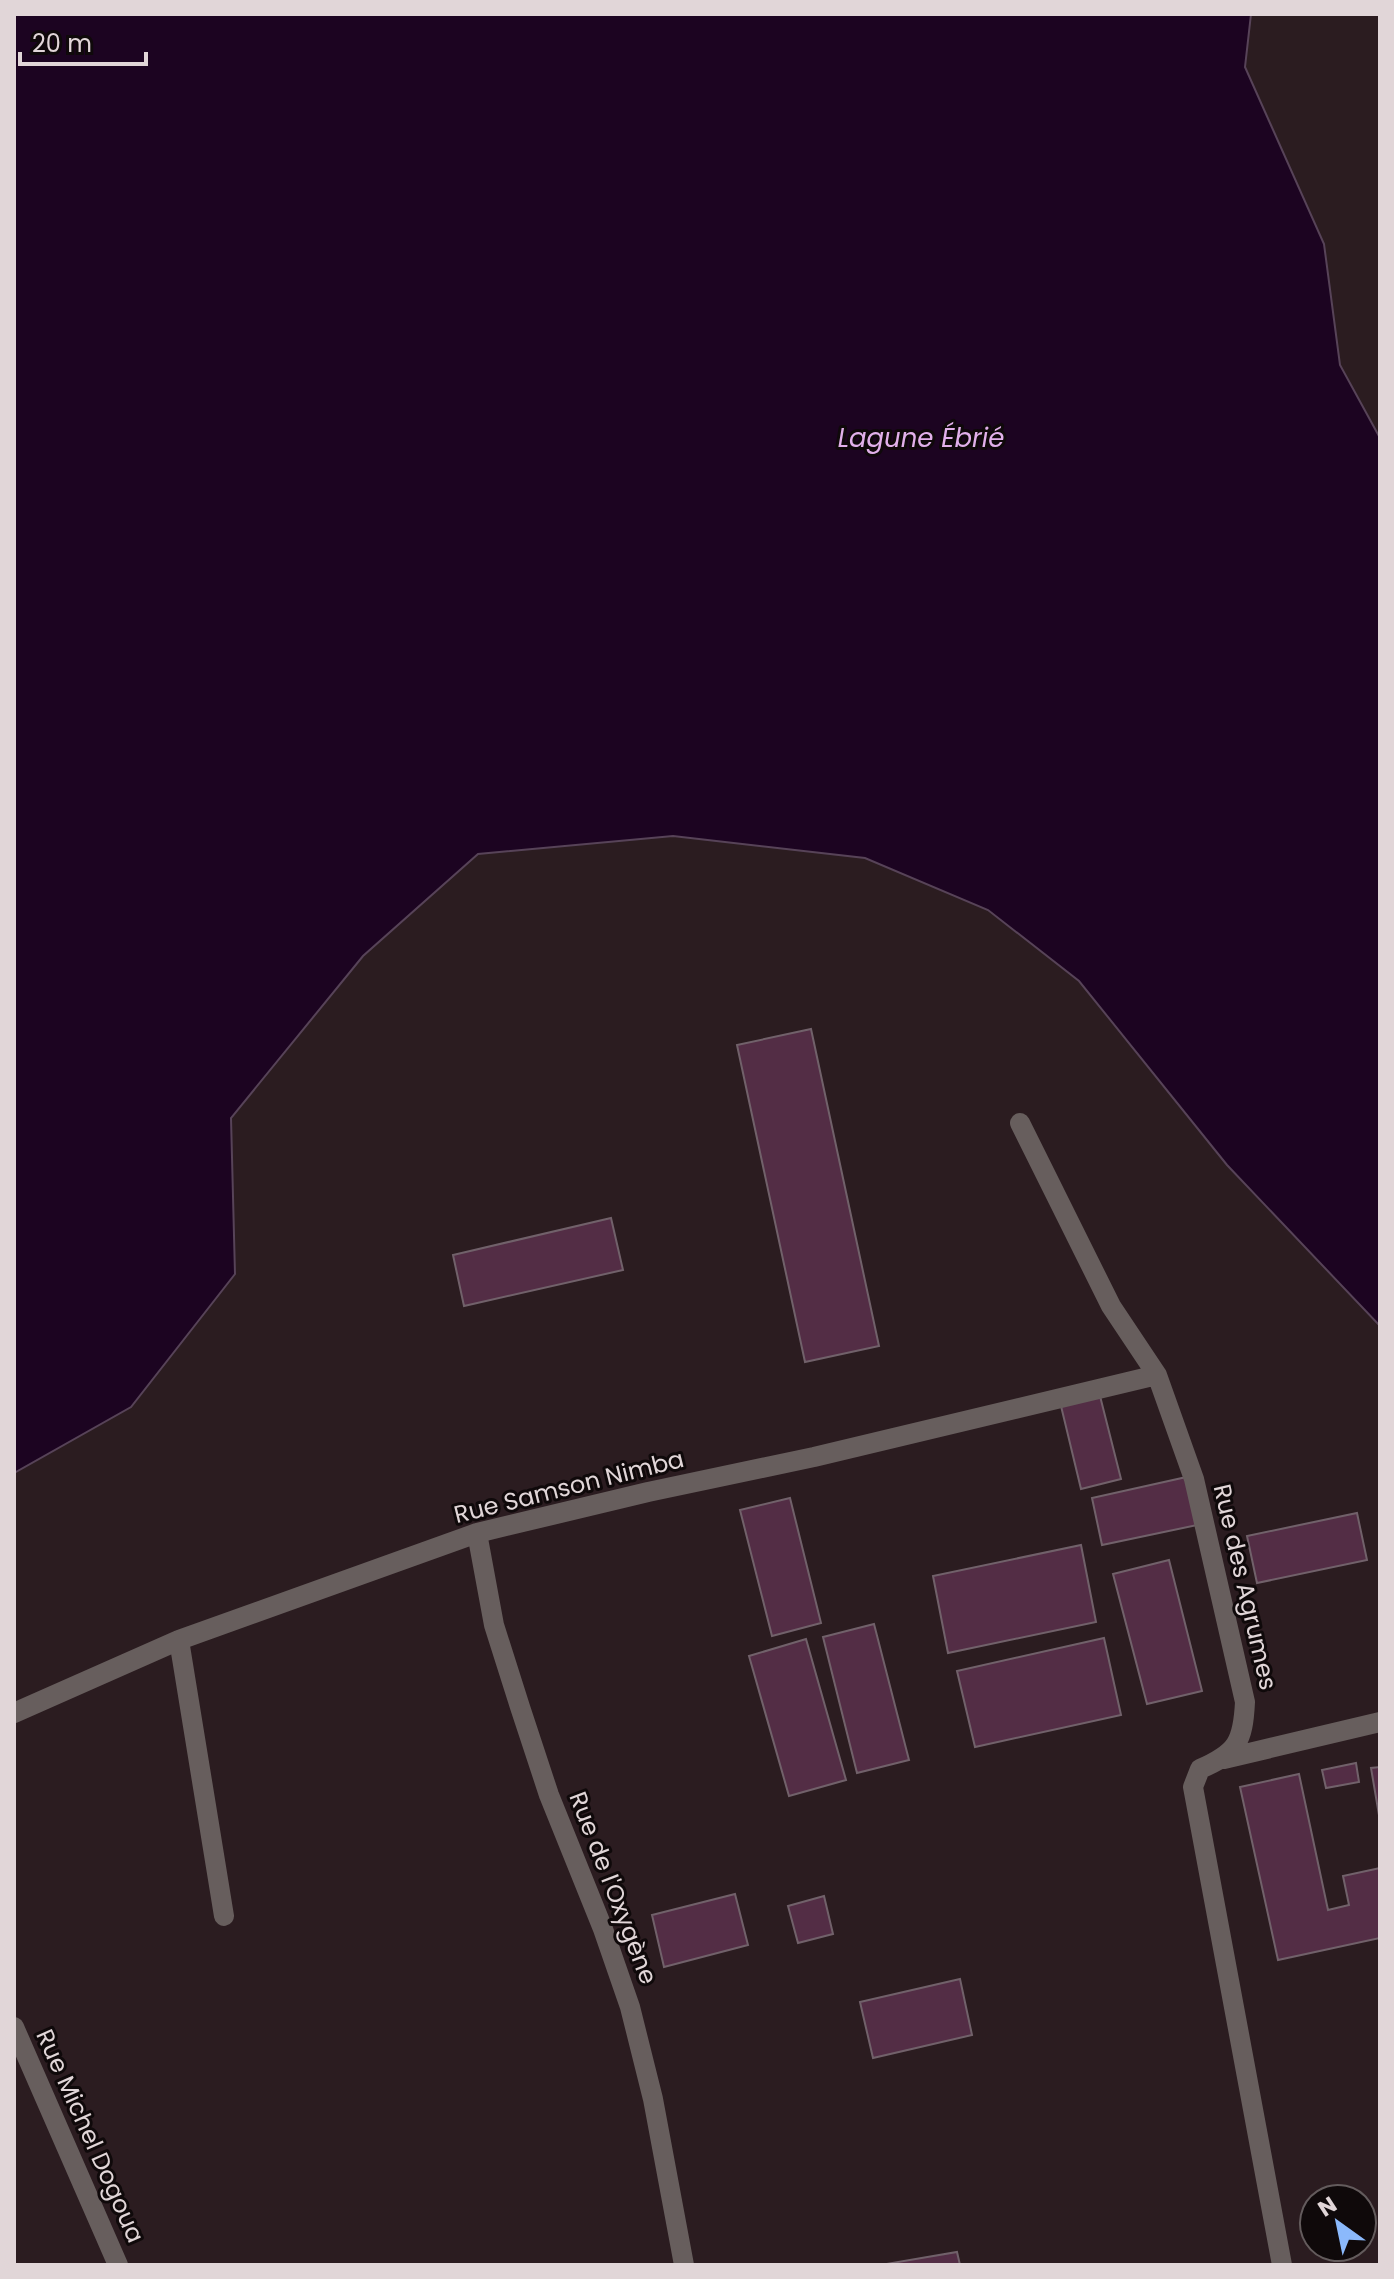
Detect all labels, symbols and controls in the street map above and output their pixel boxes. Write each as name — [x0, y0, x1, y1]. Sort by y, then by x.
scale bar — [20, 16, 146, 66]
text: 20 m — [32, 27, 92, 60]
water label: Lagune Ébrié — [838, 420, 1004, 456]
street label: Rue Samson Nimba — [450, 1442, 687, 1531]
street label: Rue des Agrumes — [1206, 1481, 1285, 1693]
street label: Rue de l'Oxygène — [562, 1787, 665, 1989]
street label: Rue Michel Dogoua — [29, 2024, 152, 2248]
north arrow — [1298, 2183, 1378, 2263]
text: N — [1312, 2189, 1343, 2224]

